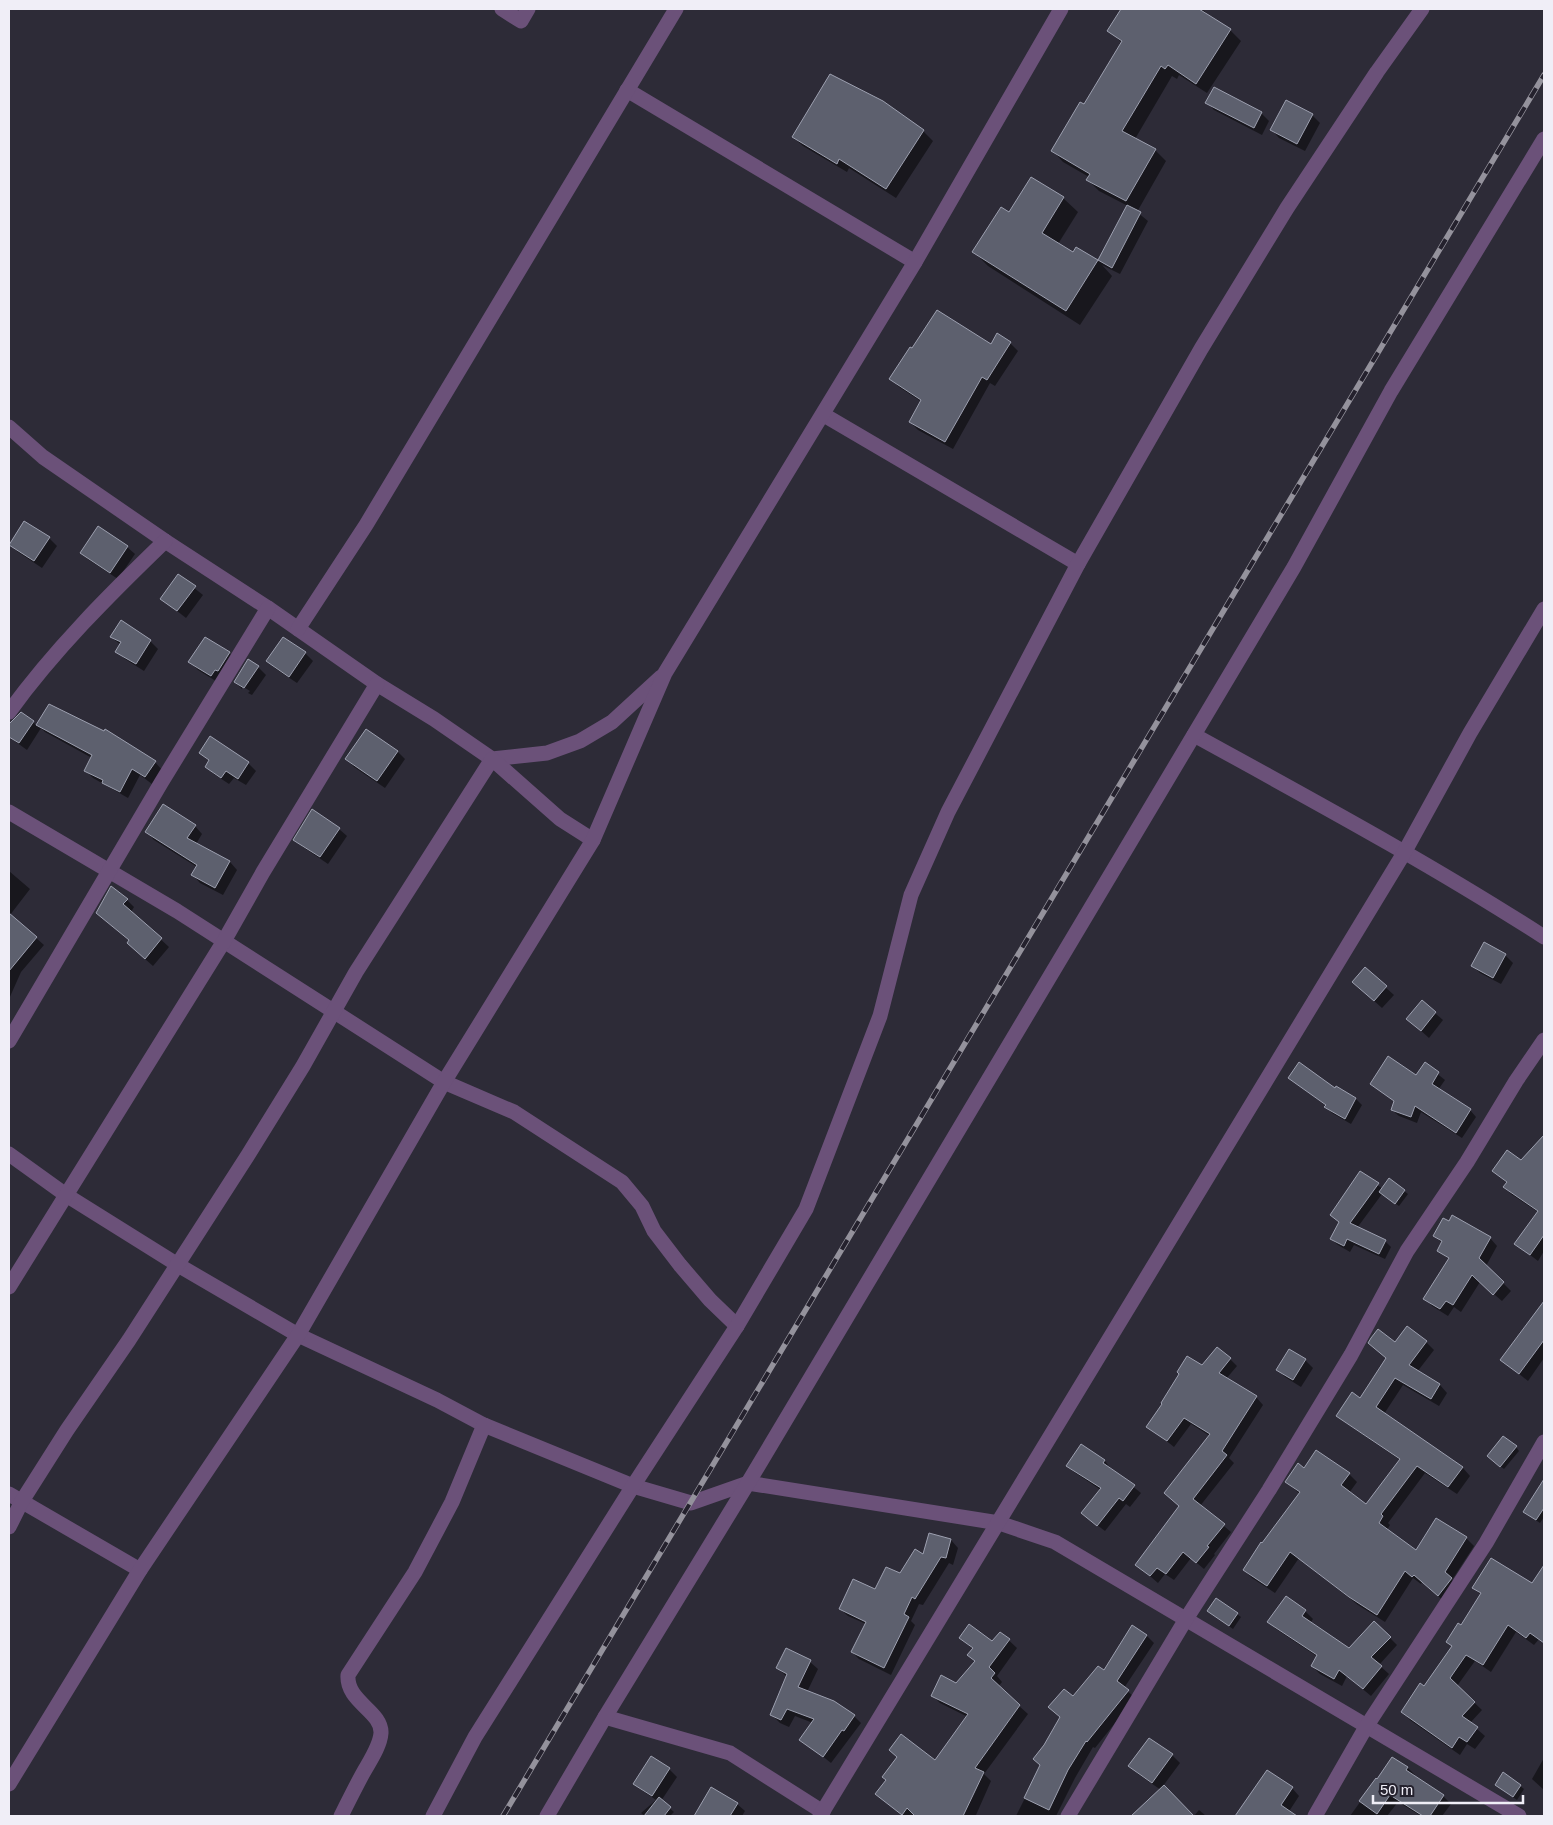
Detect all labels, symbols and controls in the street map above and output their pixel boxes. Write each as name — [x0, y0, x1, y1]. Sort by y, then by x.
scale bar — [1373, 1772, 1523, 1804]
text: 50 m — [1380, 1781, 1413, 1798]

